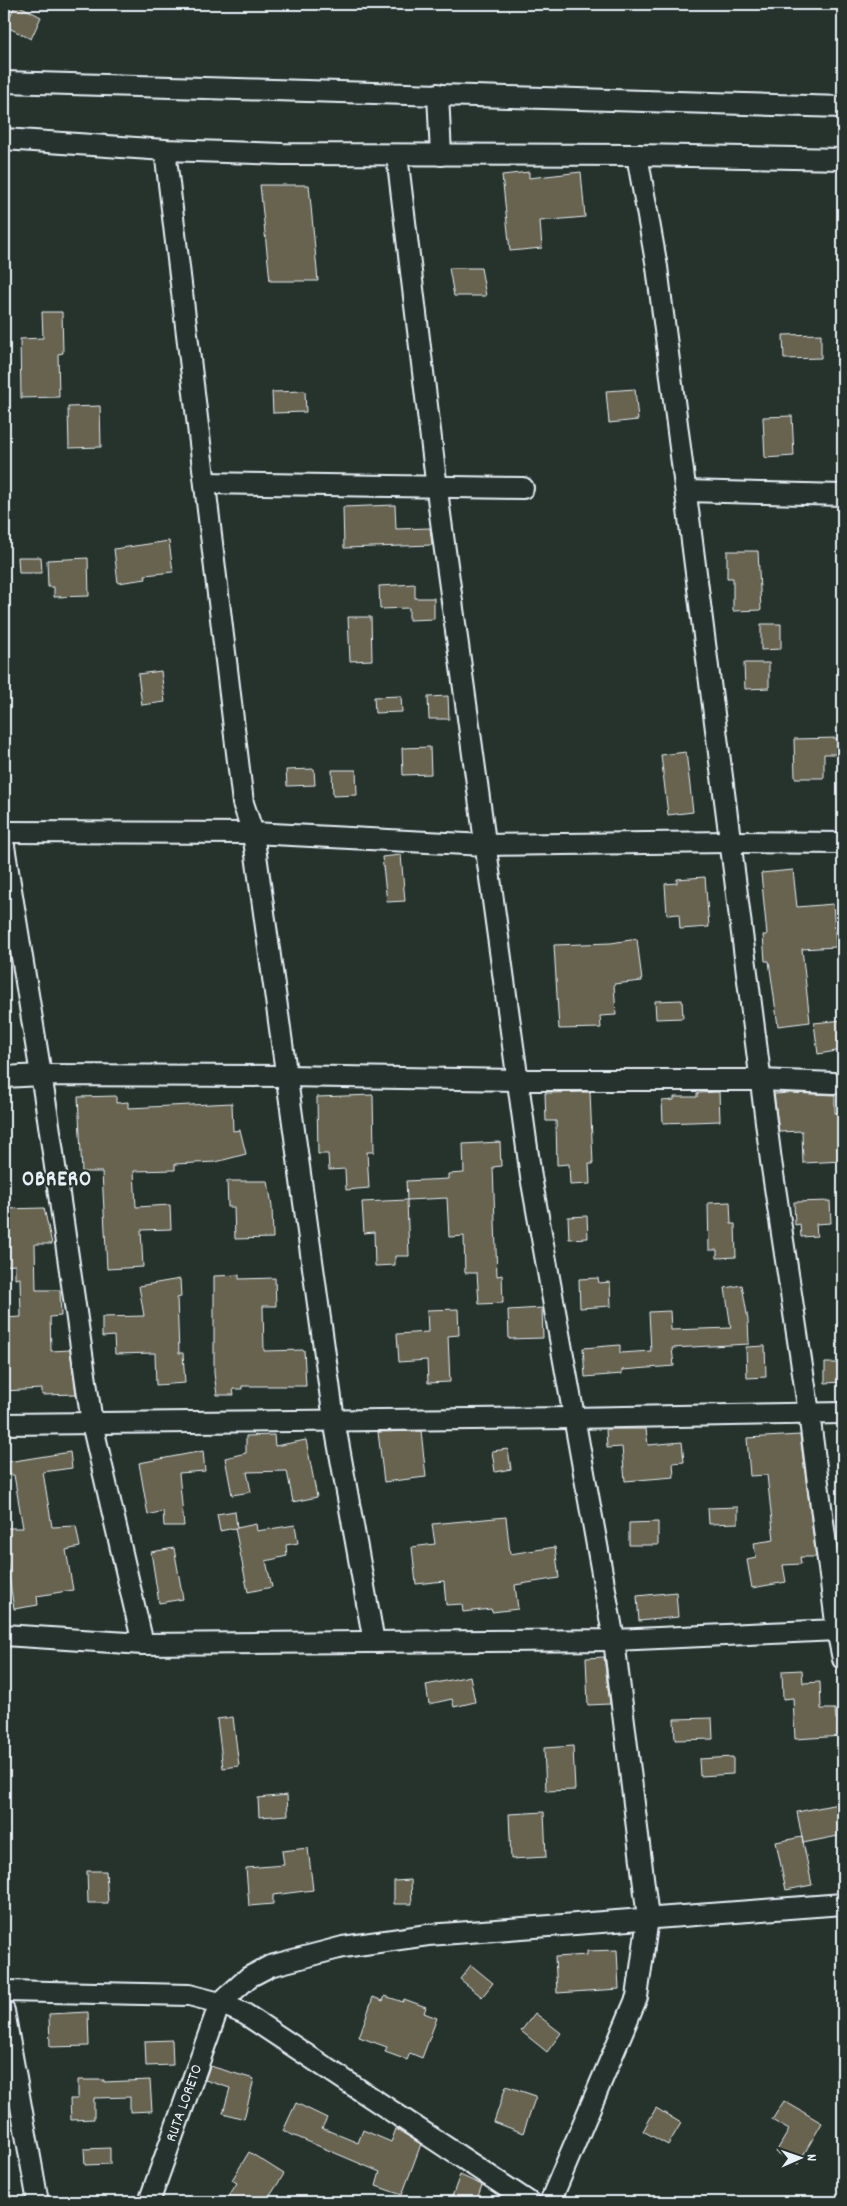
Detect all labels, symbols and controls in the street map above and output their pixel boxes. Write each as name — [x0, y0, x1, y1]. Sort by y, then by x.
district label: OBRERO — [22, 1166, 92, 1196]
street label: RUTA LORETO — [160, 2061, 209, 2145]
north arrow — [774, 2134, 824, 2184]
text: N — [801, 2154, 821, 2162]

